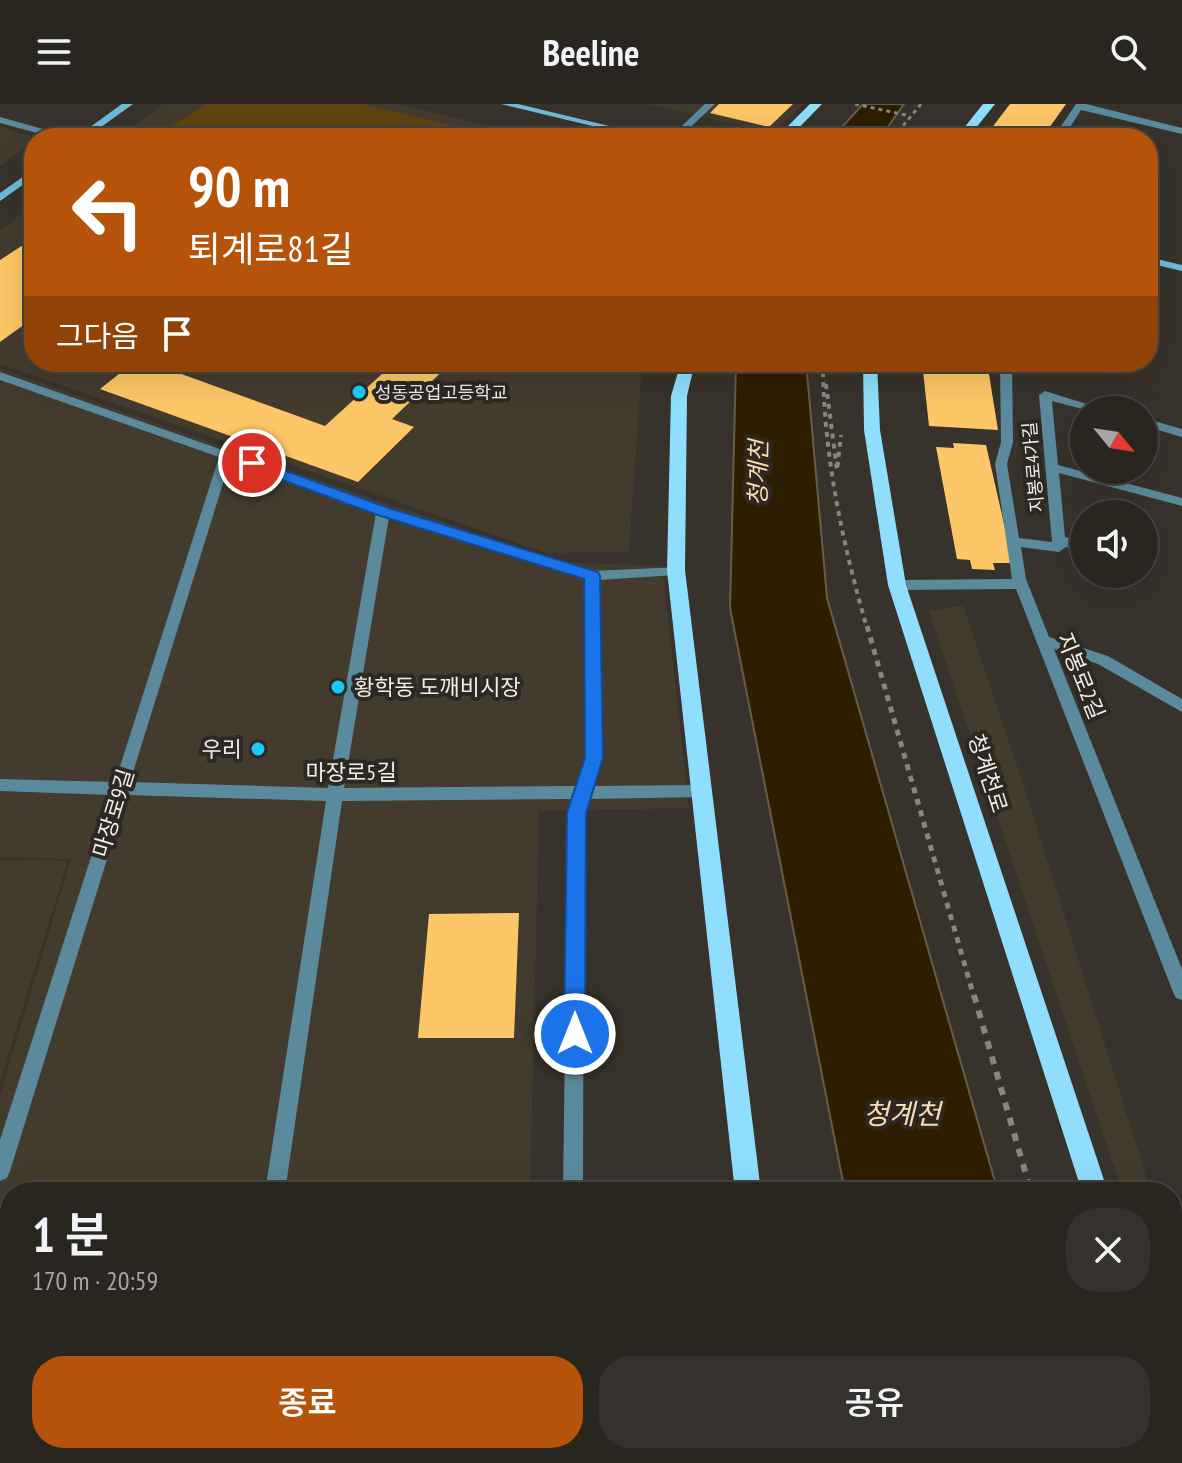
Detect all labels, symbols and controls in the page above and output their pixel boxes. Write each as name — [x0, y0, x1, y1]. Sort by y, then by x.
text: Beeline — [543, 29, 639, 76]
icon: menu — [32, 30, 76, 74]
icon: search — [1106, 30, 1150, 74]
text: 90 m — [188, 150, 290, 222]
icon: left — [56, 160, 160, 264]
text: 퇴계로81길 — [188, 225, 353, 272]
icon: arrive — [155, 312, 199, 356]
text: 그다음 — [56, 316, 139, 355]
place label: 성동공업고등학교 — [375, 381, 507, 404]
marker: 성동공업고등학교 — [350, 383, 368, 401]
north arrow — [1070, 396, 1158, 484]
map controls — [1070, 396, 1158, 588]
street label: 지봉로4가길 — [1018, 421, 1048, 513]
pin — [218, 429, 286, 497]
water label: 청계천 — [742, 437, 774, 506]
icon: arrive — [230, 441, 274, 485]
button: sound — [1070, 500, 1158, 588]
street label: 지봉로2길 — [1051, 629, 1111, 723]
place label: 황학동 도깨비시장 — [354, 673, 521, 701]
marker: 황학동 도깨비시장 — [329, 678, 347, 696]
street label: 청계천로 — [962, 730, 1014, 816]
place label: 우리 — [202, 735, 242, 763]
marker: 우리 — [249, 740, 267, 758]
street label: 마장로5길 — [306, 758, 396, 786]
street label: 마장로9길 — [86, 765, 140, 861]
position arrow — [533, 992, 617, 1076]
water label: 청계천 — [863, 1095, 944, 1132]
text: 1 분 — [32, 1203, 109, 1265]
button: close — [1066, 1208, 1150, 1292]
text: 170 m · 20:59 — [32, 1264, 158, 1297]
button: 종료 — [32, 1356, 583, 1448]
button: 공유 — [599, 1356, 1150, 1448]

